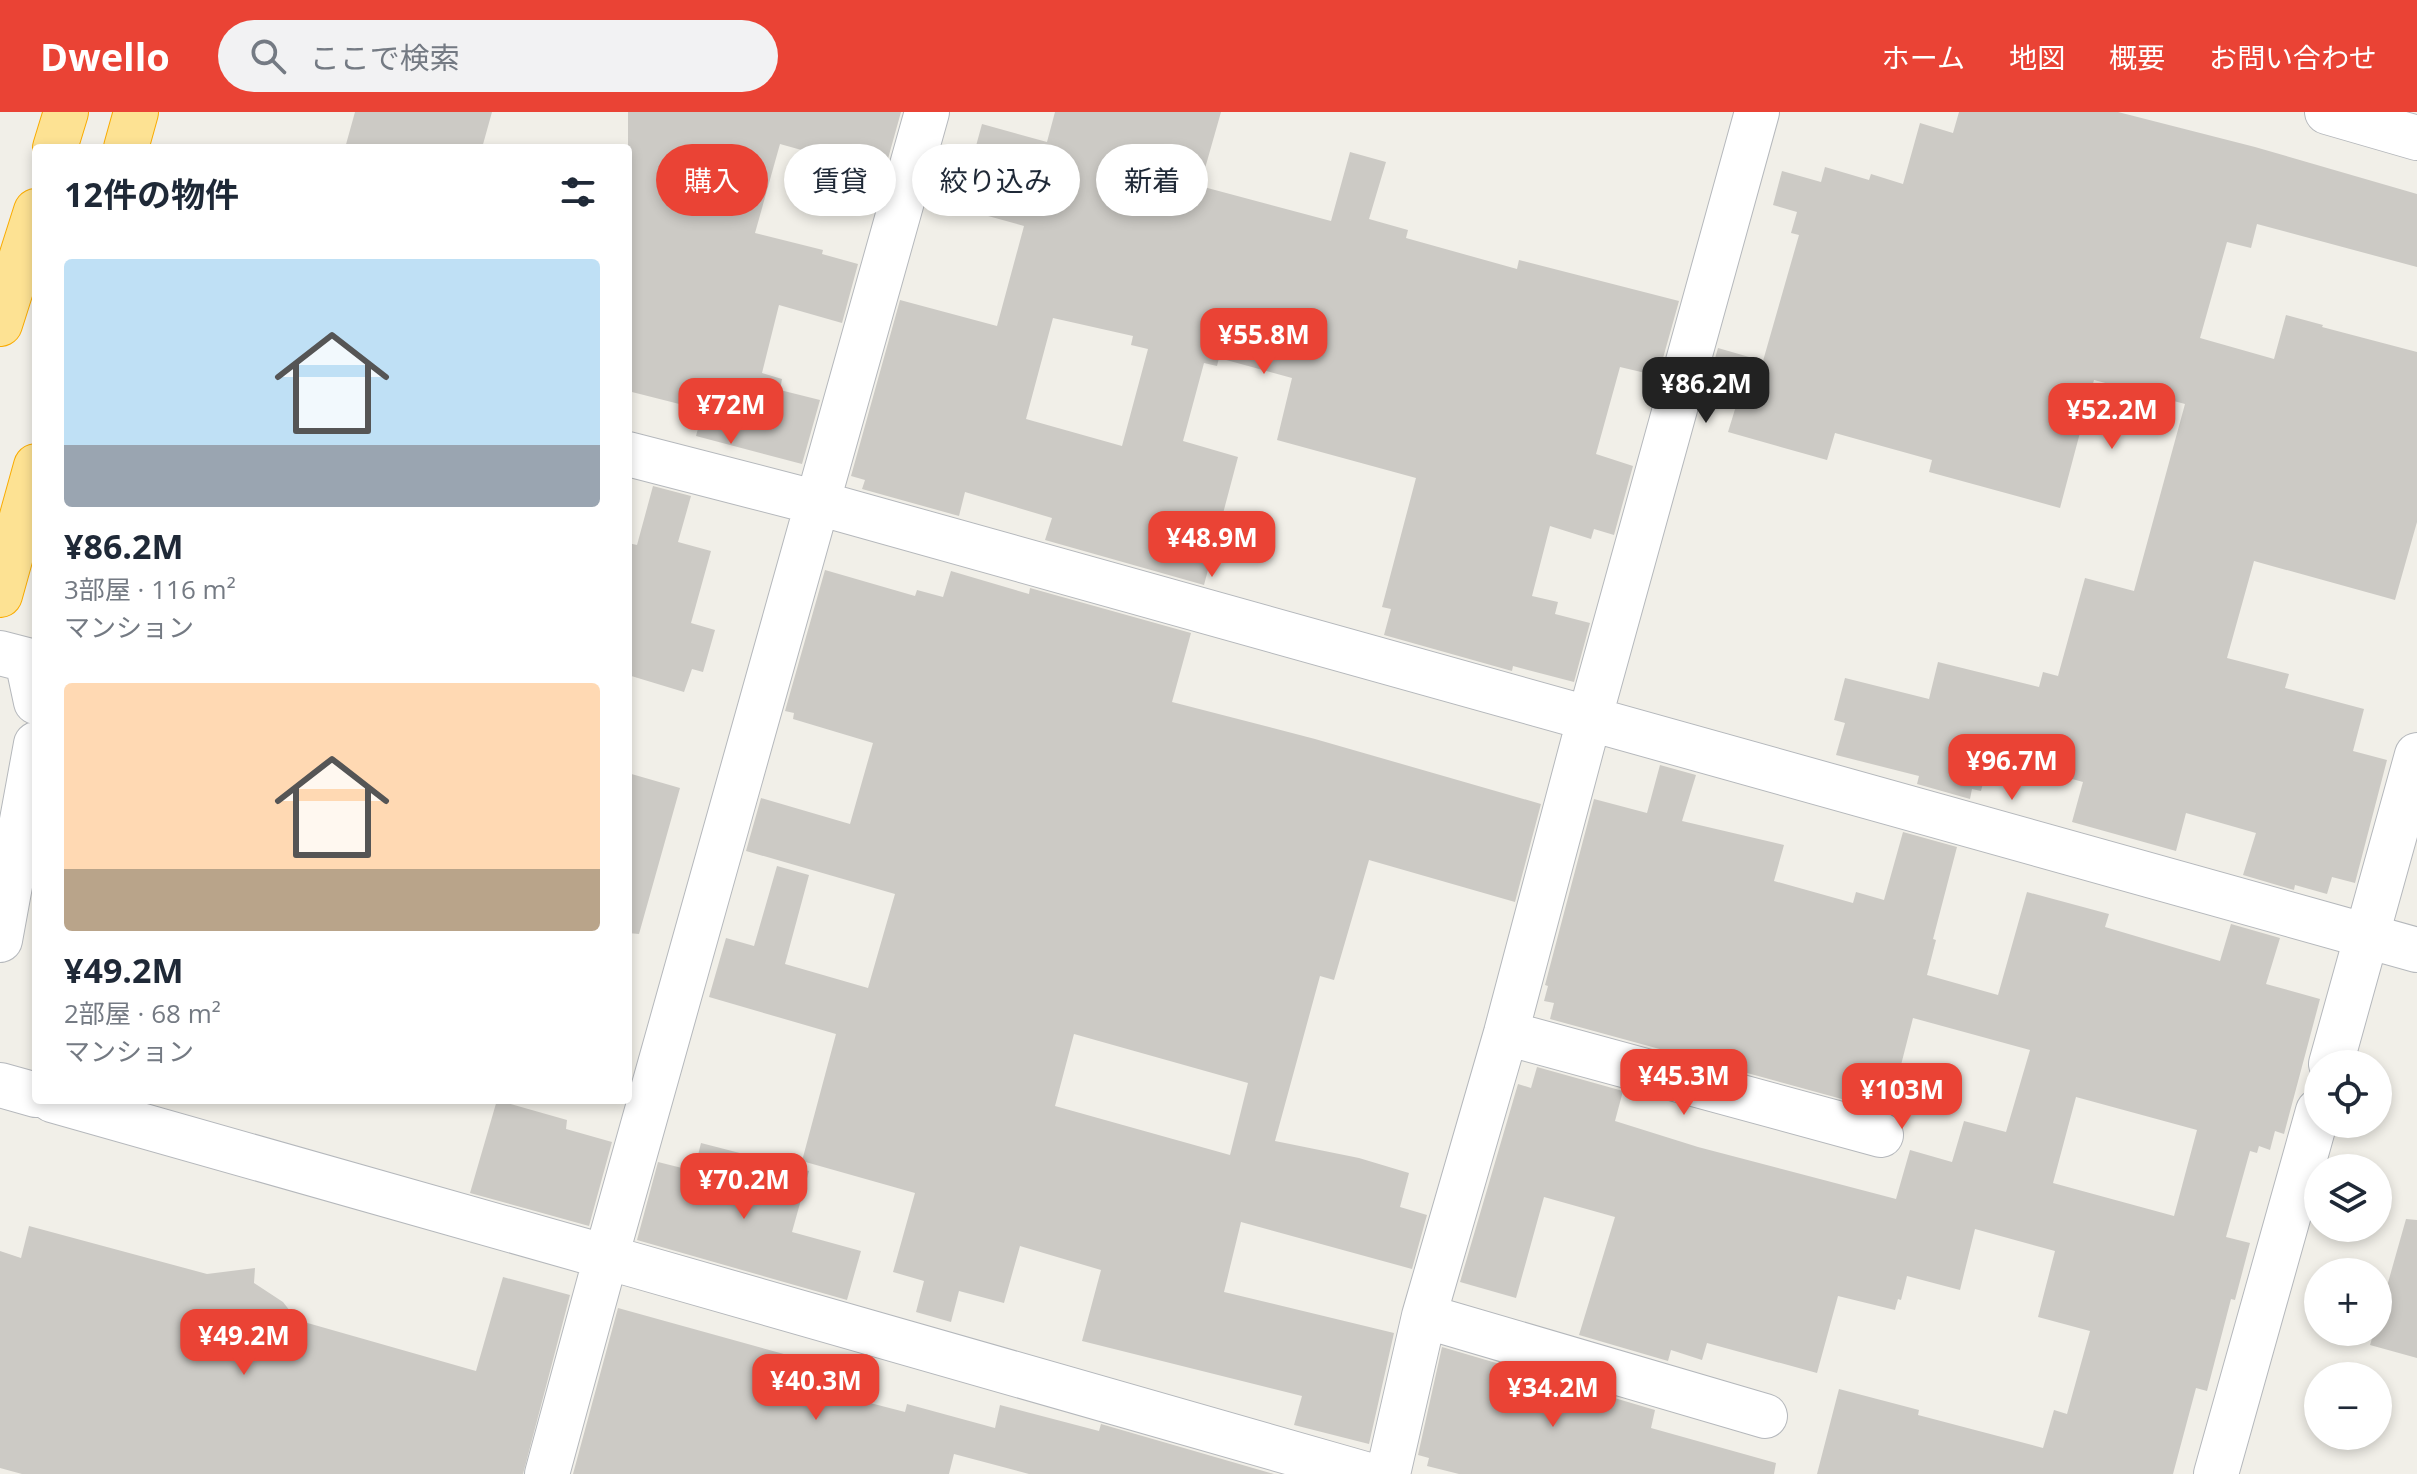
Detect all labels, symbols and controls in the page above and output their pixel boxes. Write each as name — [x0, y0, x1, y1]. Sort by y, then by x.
search box — [218, 20, 778, 92]
text: Dwello — [40, 30, 170, 82]
icon: search — [246, 34, 290, 78]
text: ここで検索 — [310, 37, 460, 78]
text: ホーム — [1882, 38, 1965, 76]
text: 地図 — [2009, 38, 2065, 76]
text: 概要 — [2109, 38, 2165, 76]
text: お問い合わせ — [2209, 38, 2377, 76]
chip: 購入 — [656, 144, 768, 216]
chip: 賃貸 — [784, 144, 896, 216]
chip: 絞り込み — [912, 144, 1080, 216]
chip: 新着 — [1096, 144, 1208, 216]
icon: filters — [556, 170, 600, 214]
text: 12件の物件 — [64, 171, 239, 217]
pin: ¥55.8M — [1199, 308, 1329, 376]
icon: home — [260, 311, 404, 455]
text: ¥55.8M — [1218, 316, 1310, 352]
pin: ¥86.2M — [1641, 357, 1771, 425]
text: ¥86.2M — [1660, 365, 1752, 401]
pin: ¥72M — [684, 378, 778, 446]
pin: ¥52.2M — [2047, 383, 2177, 451]
text: ¥72M — [696, 386, 766, 422]
text: ¥52.2M — [2066, 391, 2158, 427]
pin: ¥48.9M — [1147, 511, 1277, 579]
text: ¥48.9M — [1166, 519, 1258, 555]
text: ¥86.2M — [64, 523, 184, 569]
text: 3部屋 · 116 m² — [64, 571, 236, 607]
text: マンション — [64, 609, 194, 645]
pin: ¥96.7M — [1947, 734, 2077, 802]
icon: home — [260, 735, 404, 879]
text: ¥96.7M — [1966, 742, 2058, 778]
text: ¥49.2M — [64, 947, 184, 993]
text: 2部屋 · 68 m² — [64, 995, 221, 1031]
text: マンション — [64, 1033, 194, 1069]
pin: ¥45.3M — [1619, 1049, 1749, 1117]
map controls — [2304, 1050, 2392, 1450]
button: locate — [2304, 1050, 2392, 1138]
text: ¥45.3M — [1638, 1057, 1730, 1093]
pin: ¥103M — [1846, 1063, 1958, 1131]
text: ¥103M — [1860, 1071, 1944, 1107]
pin: ¥70.2M — [679, 1153, 809, 1221]
button: layers — [2304, 1154, 2392, 1242]
text: ¥70.2M — [698, 1161, 790, 1197]
button: + — [2304, 1258, 2392, 1346]
pin: ¥49.2M — [179, 1309, 309, 1377]
text: ¥49.2M — [198, 1317, 290, 1353]
pin: ¥40.3M — [751, 1354, 881, 1422]
pin: ¥34.2M — [1488, 1361, 1618, 1429]
text: ¥40.3M — [770, 1362, 862, 1398]
button: − — [2304, 1362, 2392, 1450]
text: ¥34.2M — [1507, 1369, 1599, 1405]

